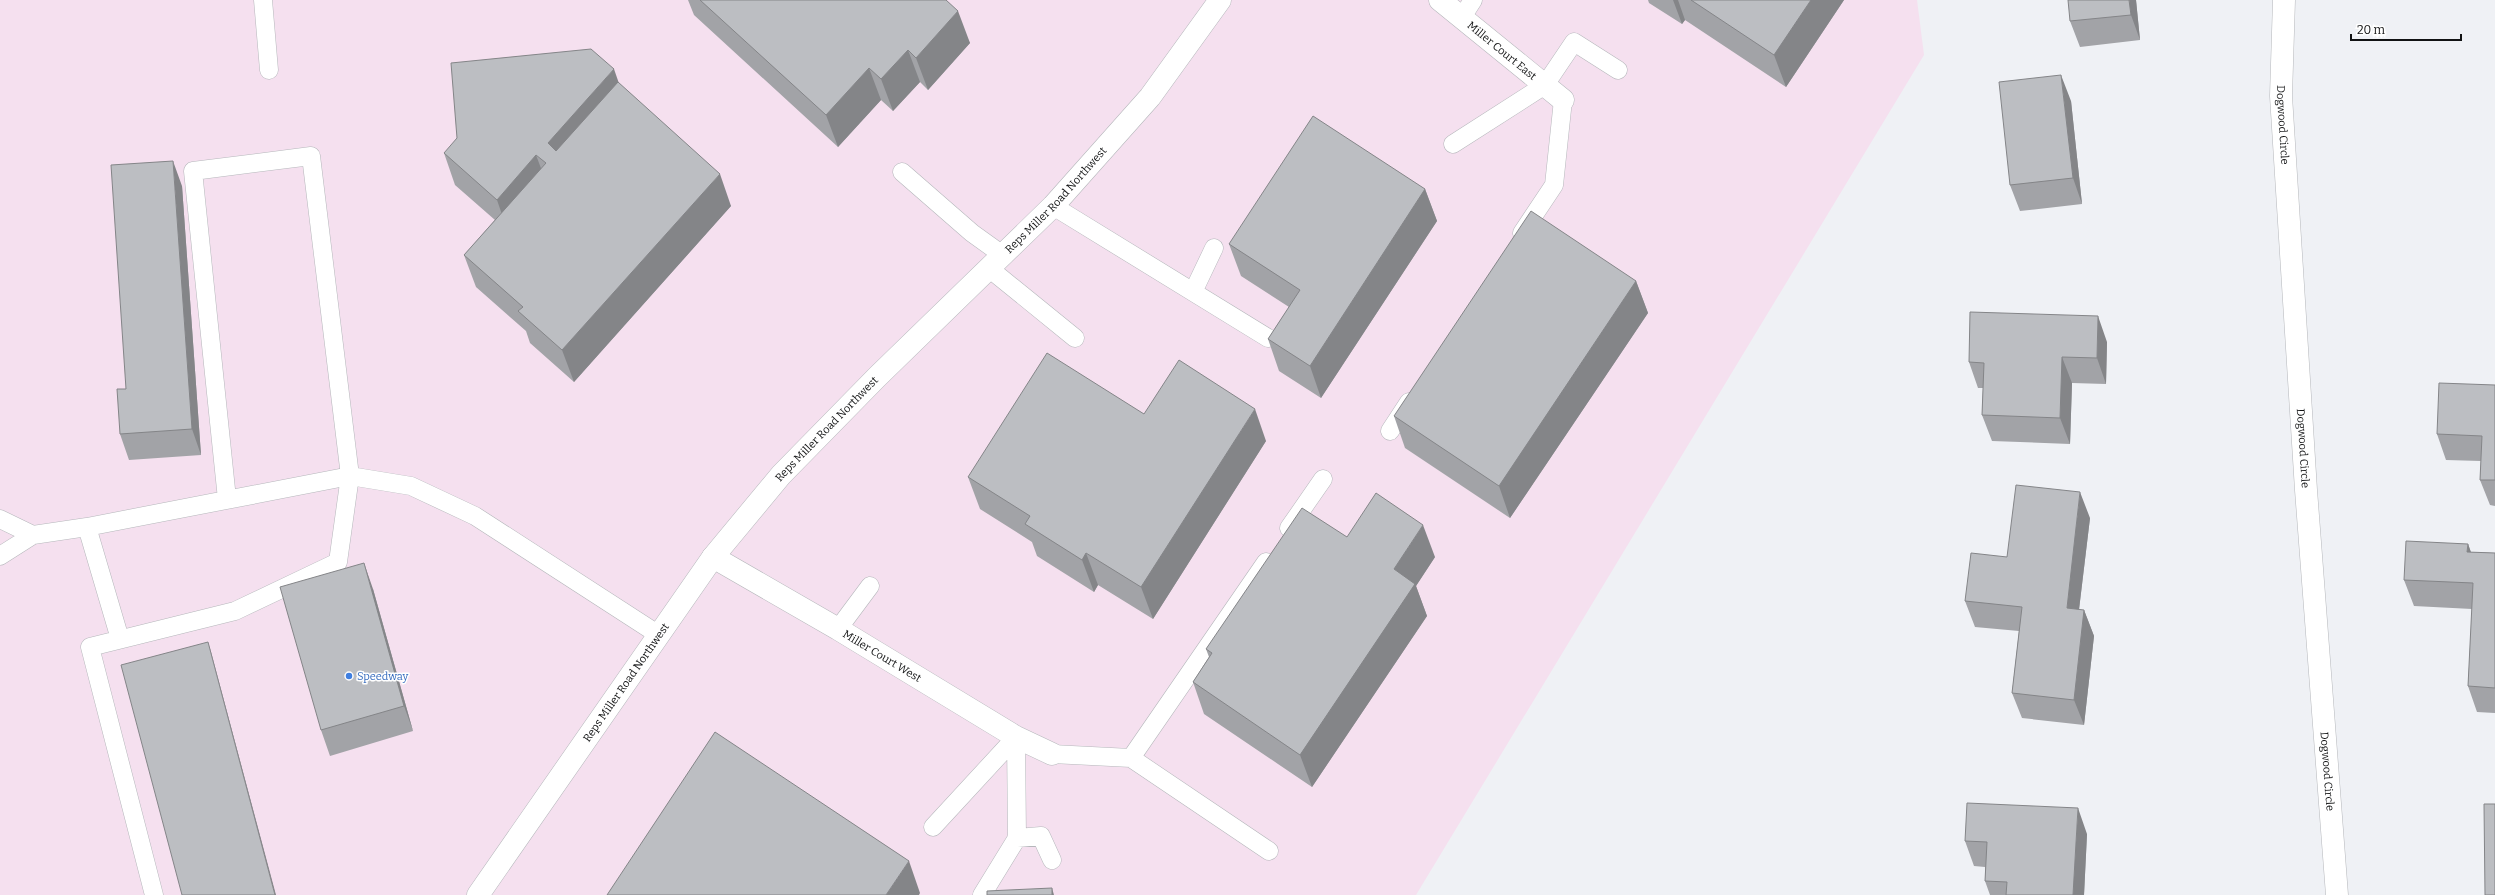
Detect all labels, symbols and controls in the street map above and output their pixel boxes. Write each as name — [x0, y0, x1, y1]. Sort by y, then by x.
scale bar — [2351, 16, 2461, 42]
street label: Miller Court East — [1465, 18, 1539, 82]
text: 20 m — [2357, 23, 2386, 37]
street label: Dogwood Circle — [2274, 85, 2292, 165]
street label: Reps Miller Road Northwest — [1002, 144, 1109, 256]
street label: Reps Miller Road Northwest — [772, 374, 881, 484]
street label: Dogwood Circle — [2294, 408, 2312, 488]
street label: Reps Miller Road Northwest — [580, 620, 672, 744]
street label: Miller Court West — [841, 627, 924, 685]
place label: Speedway — [357, 670, 408, 683]
marker: Speedway — [344, 671, 354, 681]
street label: Dogwood Circle — [2318, 731, 2337, 811]

